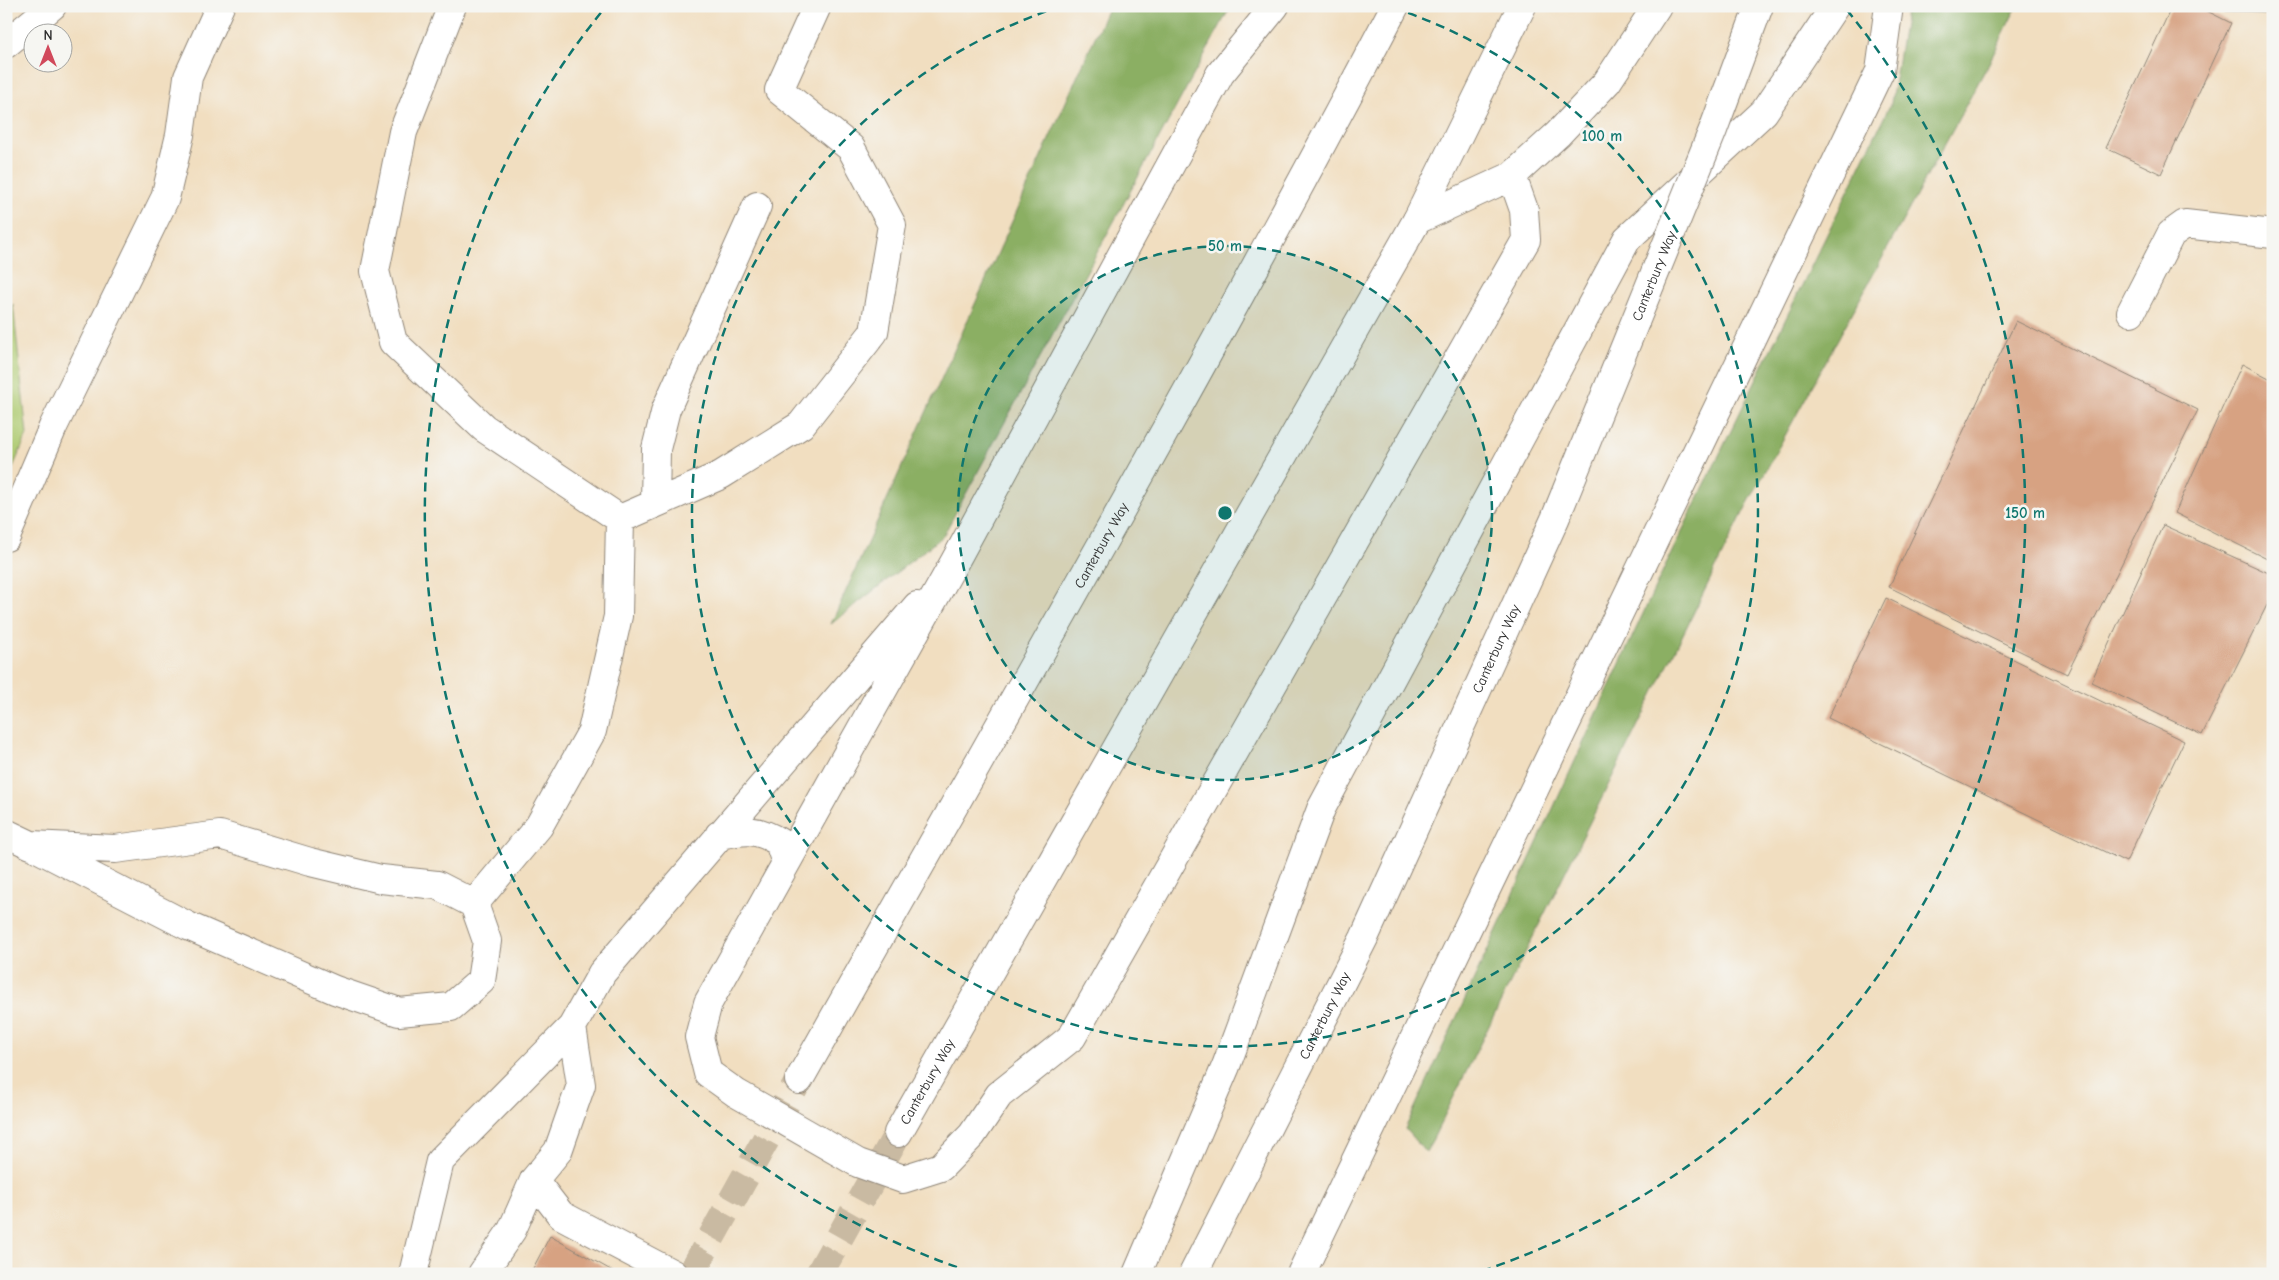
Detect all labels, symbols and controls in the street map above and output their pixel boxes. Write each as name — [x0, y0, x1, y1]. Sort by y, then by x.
north arrow — [22, 22, 72, 72]
text: N — [43, 27, 53, 44]
text: 100 m — [1582, 127, 1622, 145]
street label: Canterbury Way — [1628, 228, 1680, 323]
text: 50 m — [1208, 237, 1242, 255]
street label: Canterbury Way — [1071, 499, 1133, 592]
centre of rings — [1216, 504, 1234, 522]
text: 150 m — [2005, 504, 2045, 522]
street label: Canterbury Way — [1469, 601, 1524, 696]
street label: Canterbury Way — [1296, 969, 1355, 1062]
street label: Canterbury Way — [897, 1036, 959, 1128]

